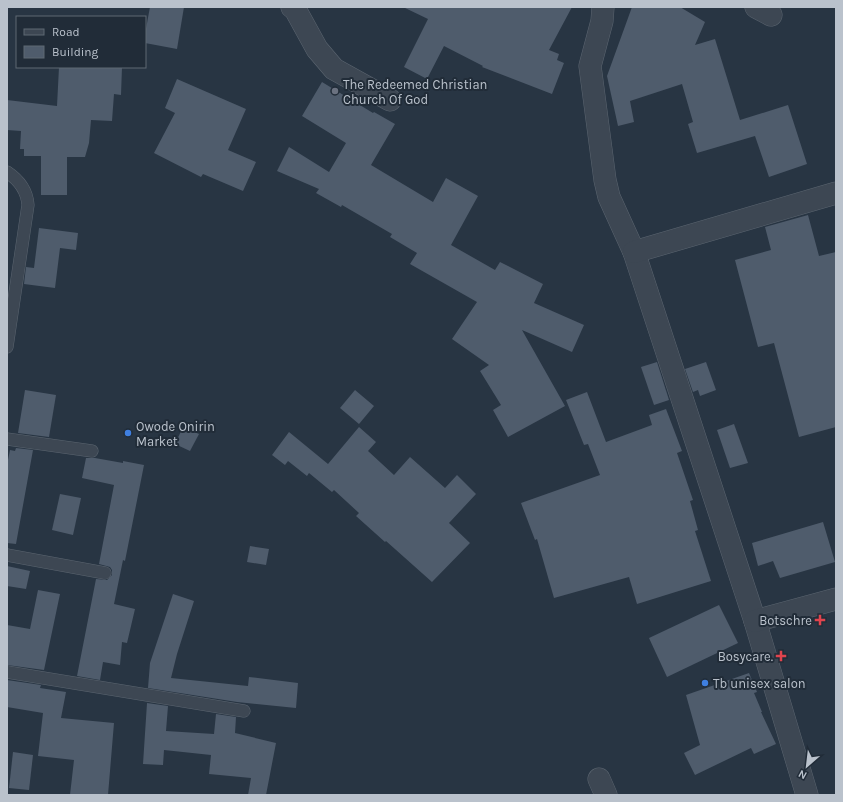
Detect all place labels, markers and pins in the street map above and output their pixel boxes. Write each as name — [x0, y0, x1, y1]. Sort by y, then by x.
place label: The Redeemed Christian Church Of God — [343, 77, 487, 107]
marker: The Redeemed Christian Church Of God — [330, 86, 340, 96]
place label: Owode Onirin Market — [136, 419, 215, 449]
marker: Owode Onirin Market — [123, 428, 133, 438]
place label: Botschre — [759, 613, 812, 628]
marker: Botschre — [815, 615, 825, 625]
place label: Bosycare. — [718, 649, 773, 664]
marker: Bosycare. — [776, 651, 786, 661]
place label: Tb unisex salon — [713, 676, 806, 691]
marker: Tb unisex salon — [700, 678, 710, 688]

